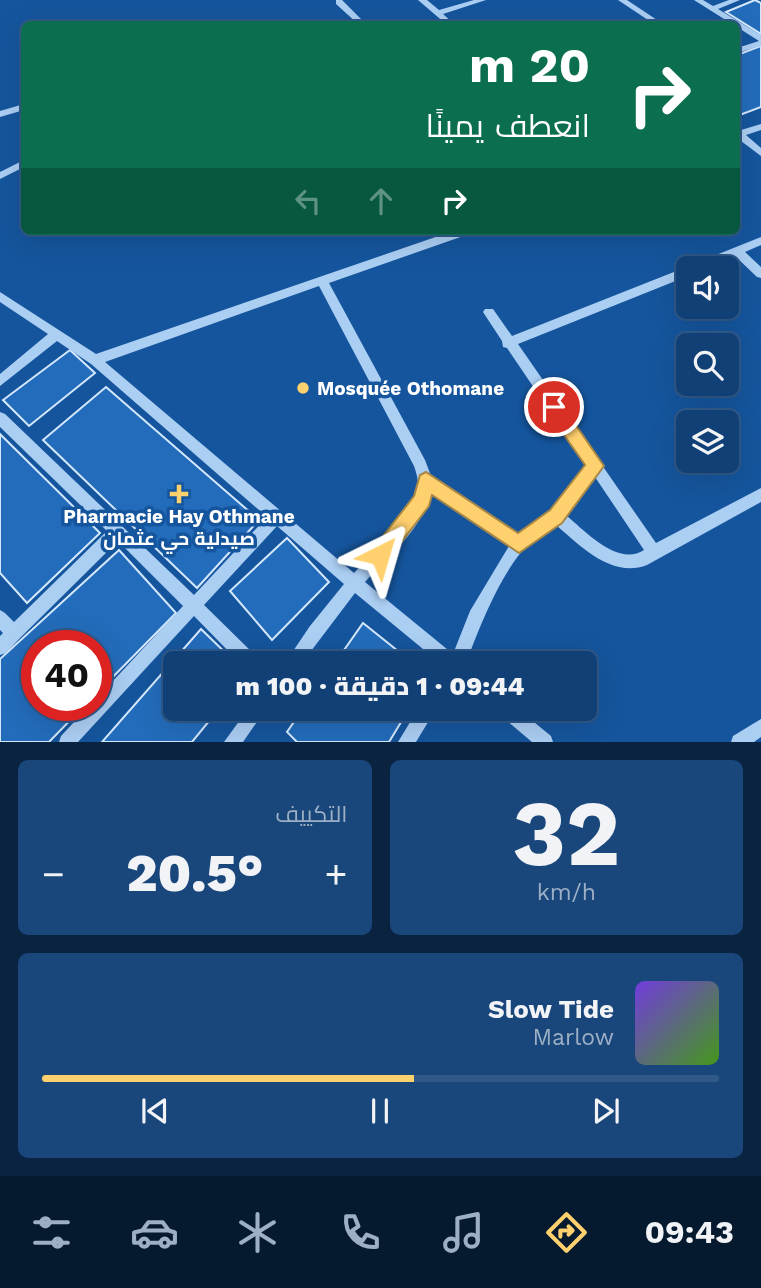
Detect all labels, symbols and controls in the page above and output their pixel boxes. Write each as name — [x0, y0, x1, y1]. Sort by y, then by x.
text: 20 m — [469, 36, 590, 94]
icon: right — [614, 49, 705, 140]
text: انعطف يمينًا — [425, 107, 590, 145]
icon: left — [289, 182, 327, 220]
icon: ahead — [362, 182, 400, 220]
icon: right — [435, 182, 473, 220]
map controls — [676, 256, 739, 473]
button: sound — [676, 256, 739, 319]
button: search — [676, 333, 739, 396]
place label: Mosquée Othomane — [317, 377, 504, 400]
pin — [524, 377, 584, 437]
marker: Mosquée Othomane — [295, 380, 311, 396]
icon: arrive — [535, 388, 573, 426]
button: layers — [676, 410, 739, 473]
marker: Pharmacie Hay Othmane صيدلية حي عثمان — [171, 486, 187, 502]
place label: Pharmacie Hay Othmane صيدلية حي عثمان — [63, 505, 295, 554]
position arrow — [343, 518, 417, 592]
speed limit sign: 40 — [21, 630, 112, 721]
text: 09:44 · 1 دقيقة · 100 m — [236, 671, 524, 701]
text: 32 — [512, 780, 620, 887]
text: التكييف — [275, 801, 348, 828]
text: 20.5° — [126, 843, 263, 904]
text: − — [42, 852, 65, 896]
text: + — [325, 852, 348, 896]
text: km/h — [537, 879, 596, 906]
text: Slow Tide — [488, 994, 614, 1024]
text: Marlow — [532, 1024, 614, 1051]
icon: previous — [136, 1092, 174, 1130]
icon: pause — [361, 1092, 399, 1130]
icon: next — [587, 1092, 625, 1130]
icon: filters — [27, 1208, 76, 1257]
icon: car — [130, 1208, 179, 1257]
icon: climate — [233, 1208, 282, 1257]
icon: phone — [336, 1208, 385, 1257]
icon: music — [439, 1208, 488, 1257]
icon: directions — [542, 1208, 591, 1257]
text: 09:43 — [644, 1213, 734, 1251]

